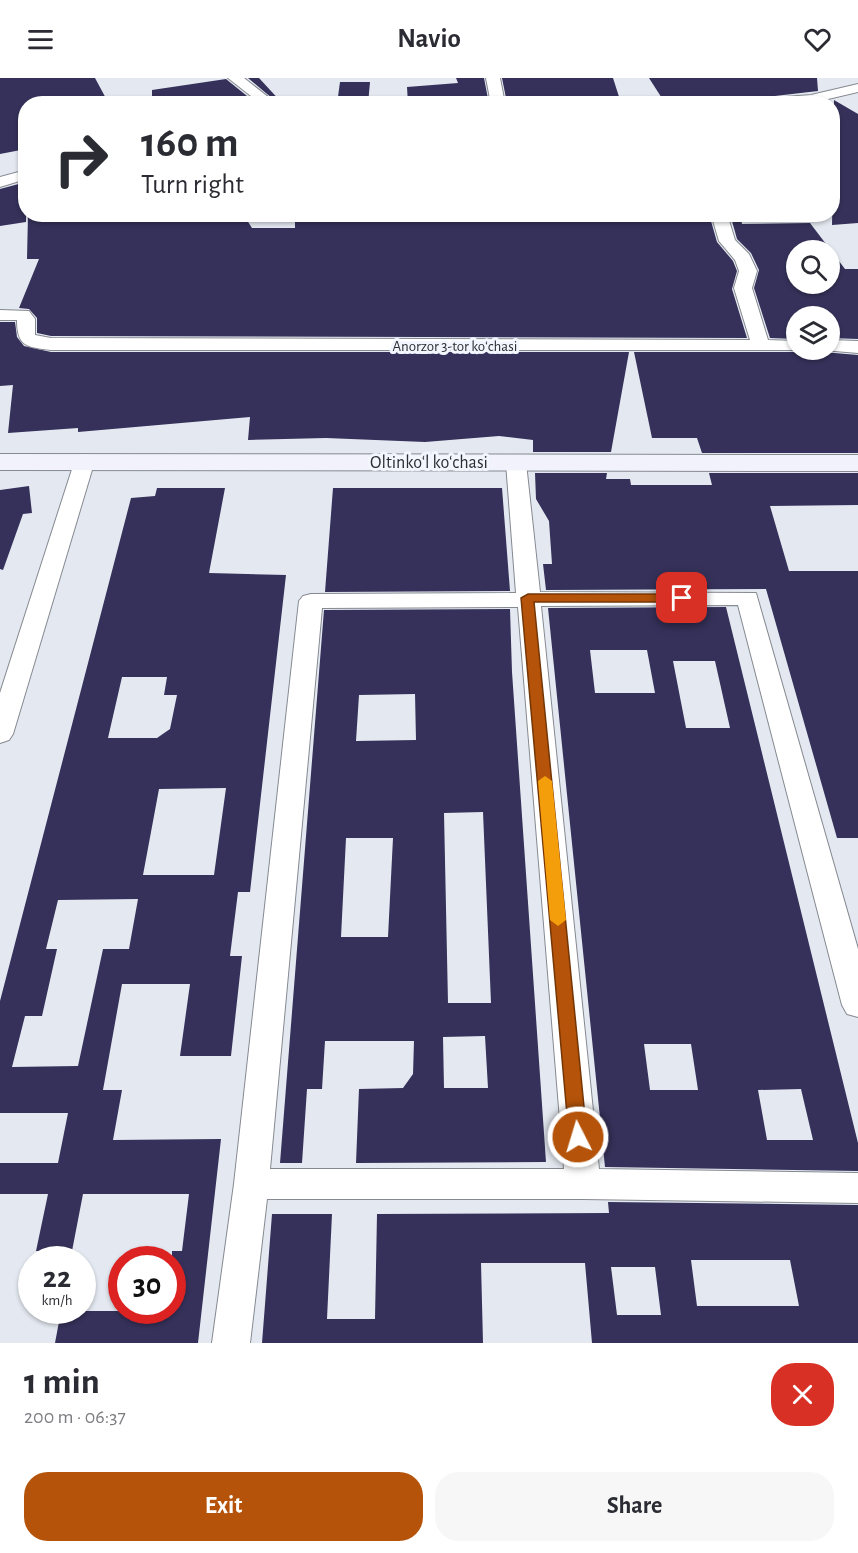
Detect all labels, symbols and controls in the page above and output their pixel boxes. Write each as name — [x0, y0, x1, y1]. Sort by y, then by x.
icon: menu — [24, 23, 57, 56]
icon: heart — [801, 23, 834, 56]
text: Navio — [397, 25, 461, 52]
icon: right — [42, 120, 120, 198]
text: 160 m — [141, 122, 239, 164]
text: Turn right — [141, 171, 244, 198]
map controls — [786, 240, 840, 360]
button: search — [786, 240, 840, 294]
button: layers — [786, 306, 840, 360]
street label: Anorzor 3-tor koʻchasi — [393, 339, 517, 354]
street label: Oltinkoʻl koʻchasi — [370, 454, 488, 472]
pin — [656, 572, 707, 623]
icon: arrive — [665, 581, 698, 614]
position arrow — [546, 1105, 610, 1169]
speed limit sign: 30 — [108, 1246, 186, 1324]
text: 22 — [43, 1263, 71, 1293]
text: km/h — [42, 1293, 72, 1308]
button: close — [771, 1363, 834, 1426]
text: 1 min — [24, 1364, 100, 1400]
text: 200 m · 06:37 — [24, 1407, 126, 1427]
button: Exit — [24, 1472, 423, 1541]
button: Share — [435, 1472, 834, 1541]

